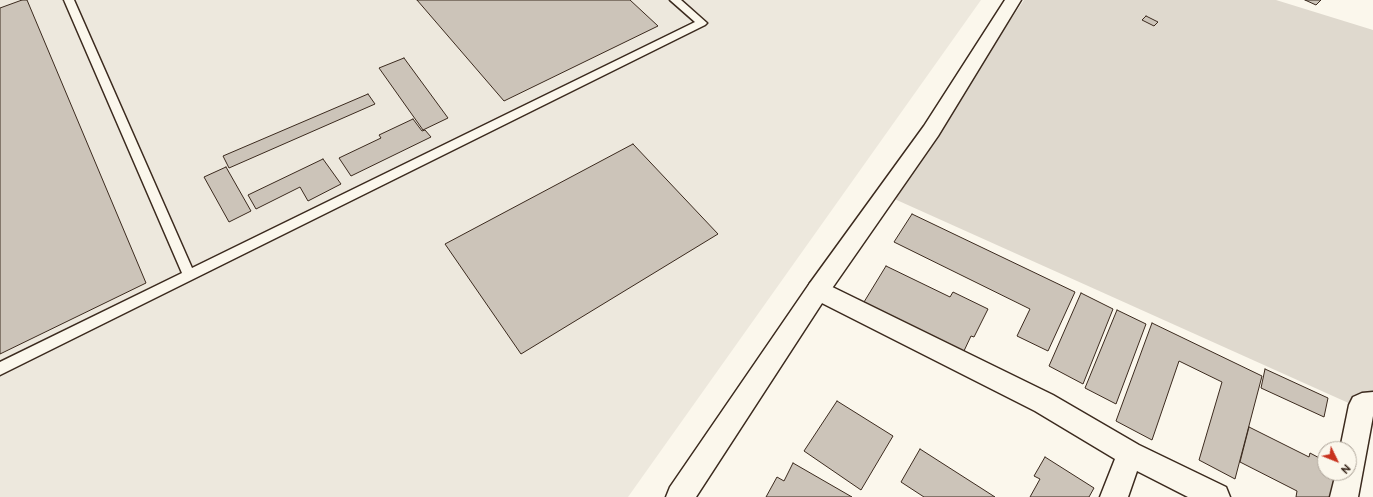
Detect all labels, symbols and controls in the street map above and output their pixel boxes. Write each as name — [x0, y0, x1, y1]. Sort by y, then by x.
north arrow — [1317, 441, 1357, 481]
text: N — [1338, 461, 1353, 476]

